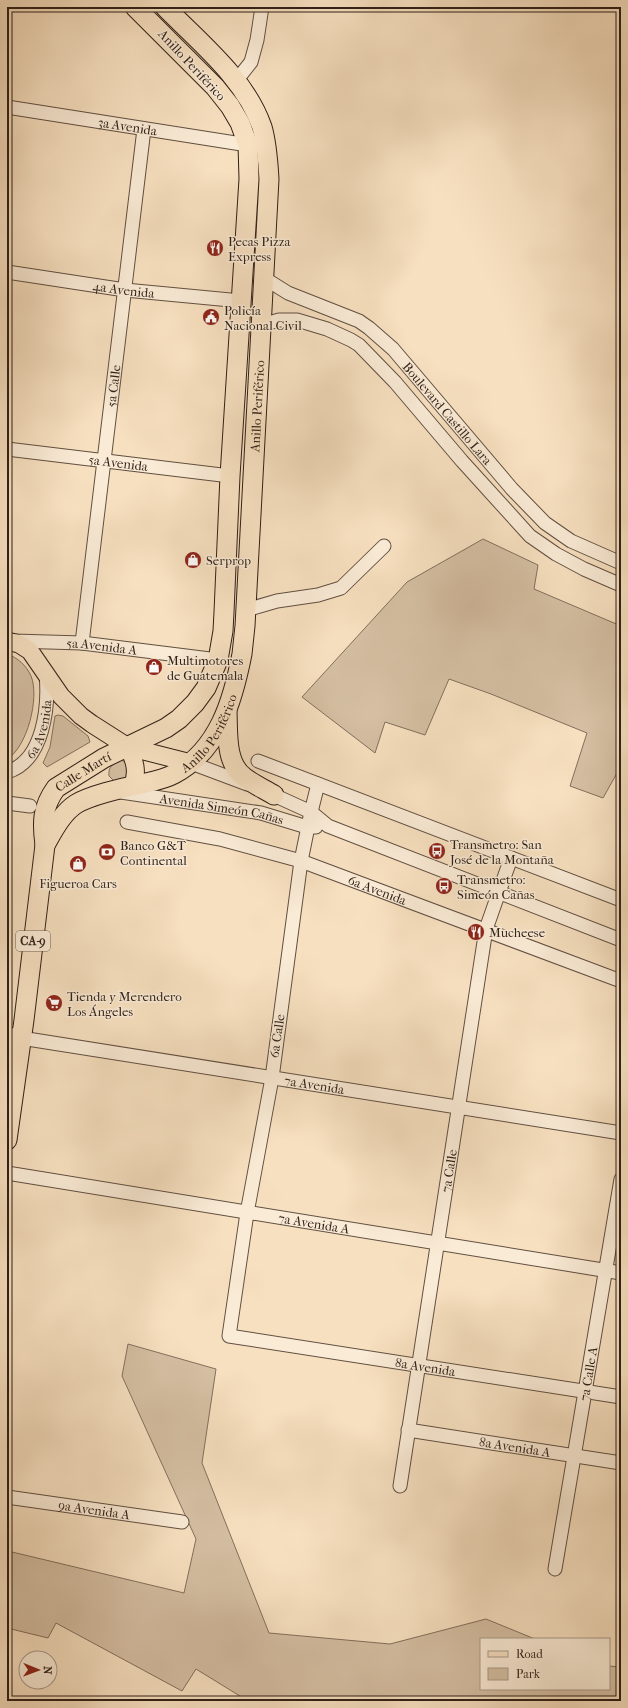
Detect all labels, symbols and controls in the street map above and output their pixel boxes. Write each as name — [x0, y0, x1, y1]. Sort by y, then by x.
street label: Anillo Periférico — [155, 26, 229, 104]
street label: 3a Avenida — [97, 114, 159, 138]
place label: Pecas Pizza Express — [228, 234, 291, 264]
restaurant icon: Pecas Pizza Express — [205, 238, 225, 258]
street label: 4a Avenida — [92, 278, 156, 300]
place label: Policía Nacional Civil — [224, 303, 302, 333]
public building icon: Policía Nacional Civil — [201, 307, 221, 327]
street label: Anillo Periférico — [247, 359, 267, 453]
street label: Boulevard Castillo Lara — [400, 359, 496, 468]
street label: 5a Calle — [103, 363, 123, 408]
street label: 5a Avenida — [88, 451, 150, 474]
shop icon: Serprop — [183, 550, 203, 570]
place label: Serprop — [206, 553, 251, 568]
street label: 5a Avenida A — [66, 635, 138, 657]
place label: Multimotores de Guatemala — [167, 653, 244, 683]
shop icon: Multimotores de Guatemala — [144, 657, 164, 677]
street label: Anillo Periférico — [177, 692, 240, 776]
street label: 6a Avenida — [22, 698, 54, 762]
street label: Calle Martí — [52, 748, 113, 794]
street label: Avenida Simeón Cañas — [158, 790, 286, 827]
place label: Transmetro: San José de la Montaña — [449, 837, 555, 867]
place label: Banco G&T Continental — [120, 838, 187, 868]
bus stop icon: Transmetro: San José de la Montaña — [427, 841, 447, 861]
bank icon: Banco G&T Continental — [97, 842, 117, 862]
shop icon: Figueroa Cars — [68, 854, 88, 874]
street label: 6a Avenida — [346, 872, 410, 908]
place label: Transmetro: Simeón Cañas — [457, 872, 535, 902]
place label: Figueroa Cars — [39, 876, 117, 891]
bus stop icon: Transmetro: Simeón Cañas — [434, 876, 454, 896]
restaurant icon: Mucheese — [466, 922, 486, 942]
place label: Mucheese — [489, 925, 546, 940]
road number: CA-9 — [16, 931, 50, 951]
place label: Tienda y Merendero Los Ángeles — [67, 989, 182, 1019]
supermarket icon: Tienda y Merendero Los Ángeles — [44, 993, 64, 1013]
street label: 6a Calle — [267, 1013, 288, 1059]
street label: 7a Avenida — [283, 1072, 346, 1097]
street label: 7a Calle — [438, 1148, 459, 1193]
street label: 7a Avenida A — [277, 1210, 351, 1236]
street label: 7a Calle A — [576, 1345, 600, 1402]
street label: 8a Avenida — [394, 1354, 457, 1379]
street label: 8a Avenida A — [478, 1434, 552, 1460]
street label: 9a Avenida A — [57, 1497, 131, 1522]
legend — [480, 1638, 610, 1690]
text: Road — [516, 1647, 543, 1661]
north arrow — [18, 1650, 58, 1690]
text: N — [41, 1666, 54, 1675]
text: Park — [516, 1667, 541, 1681]

